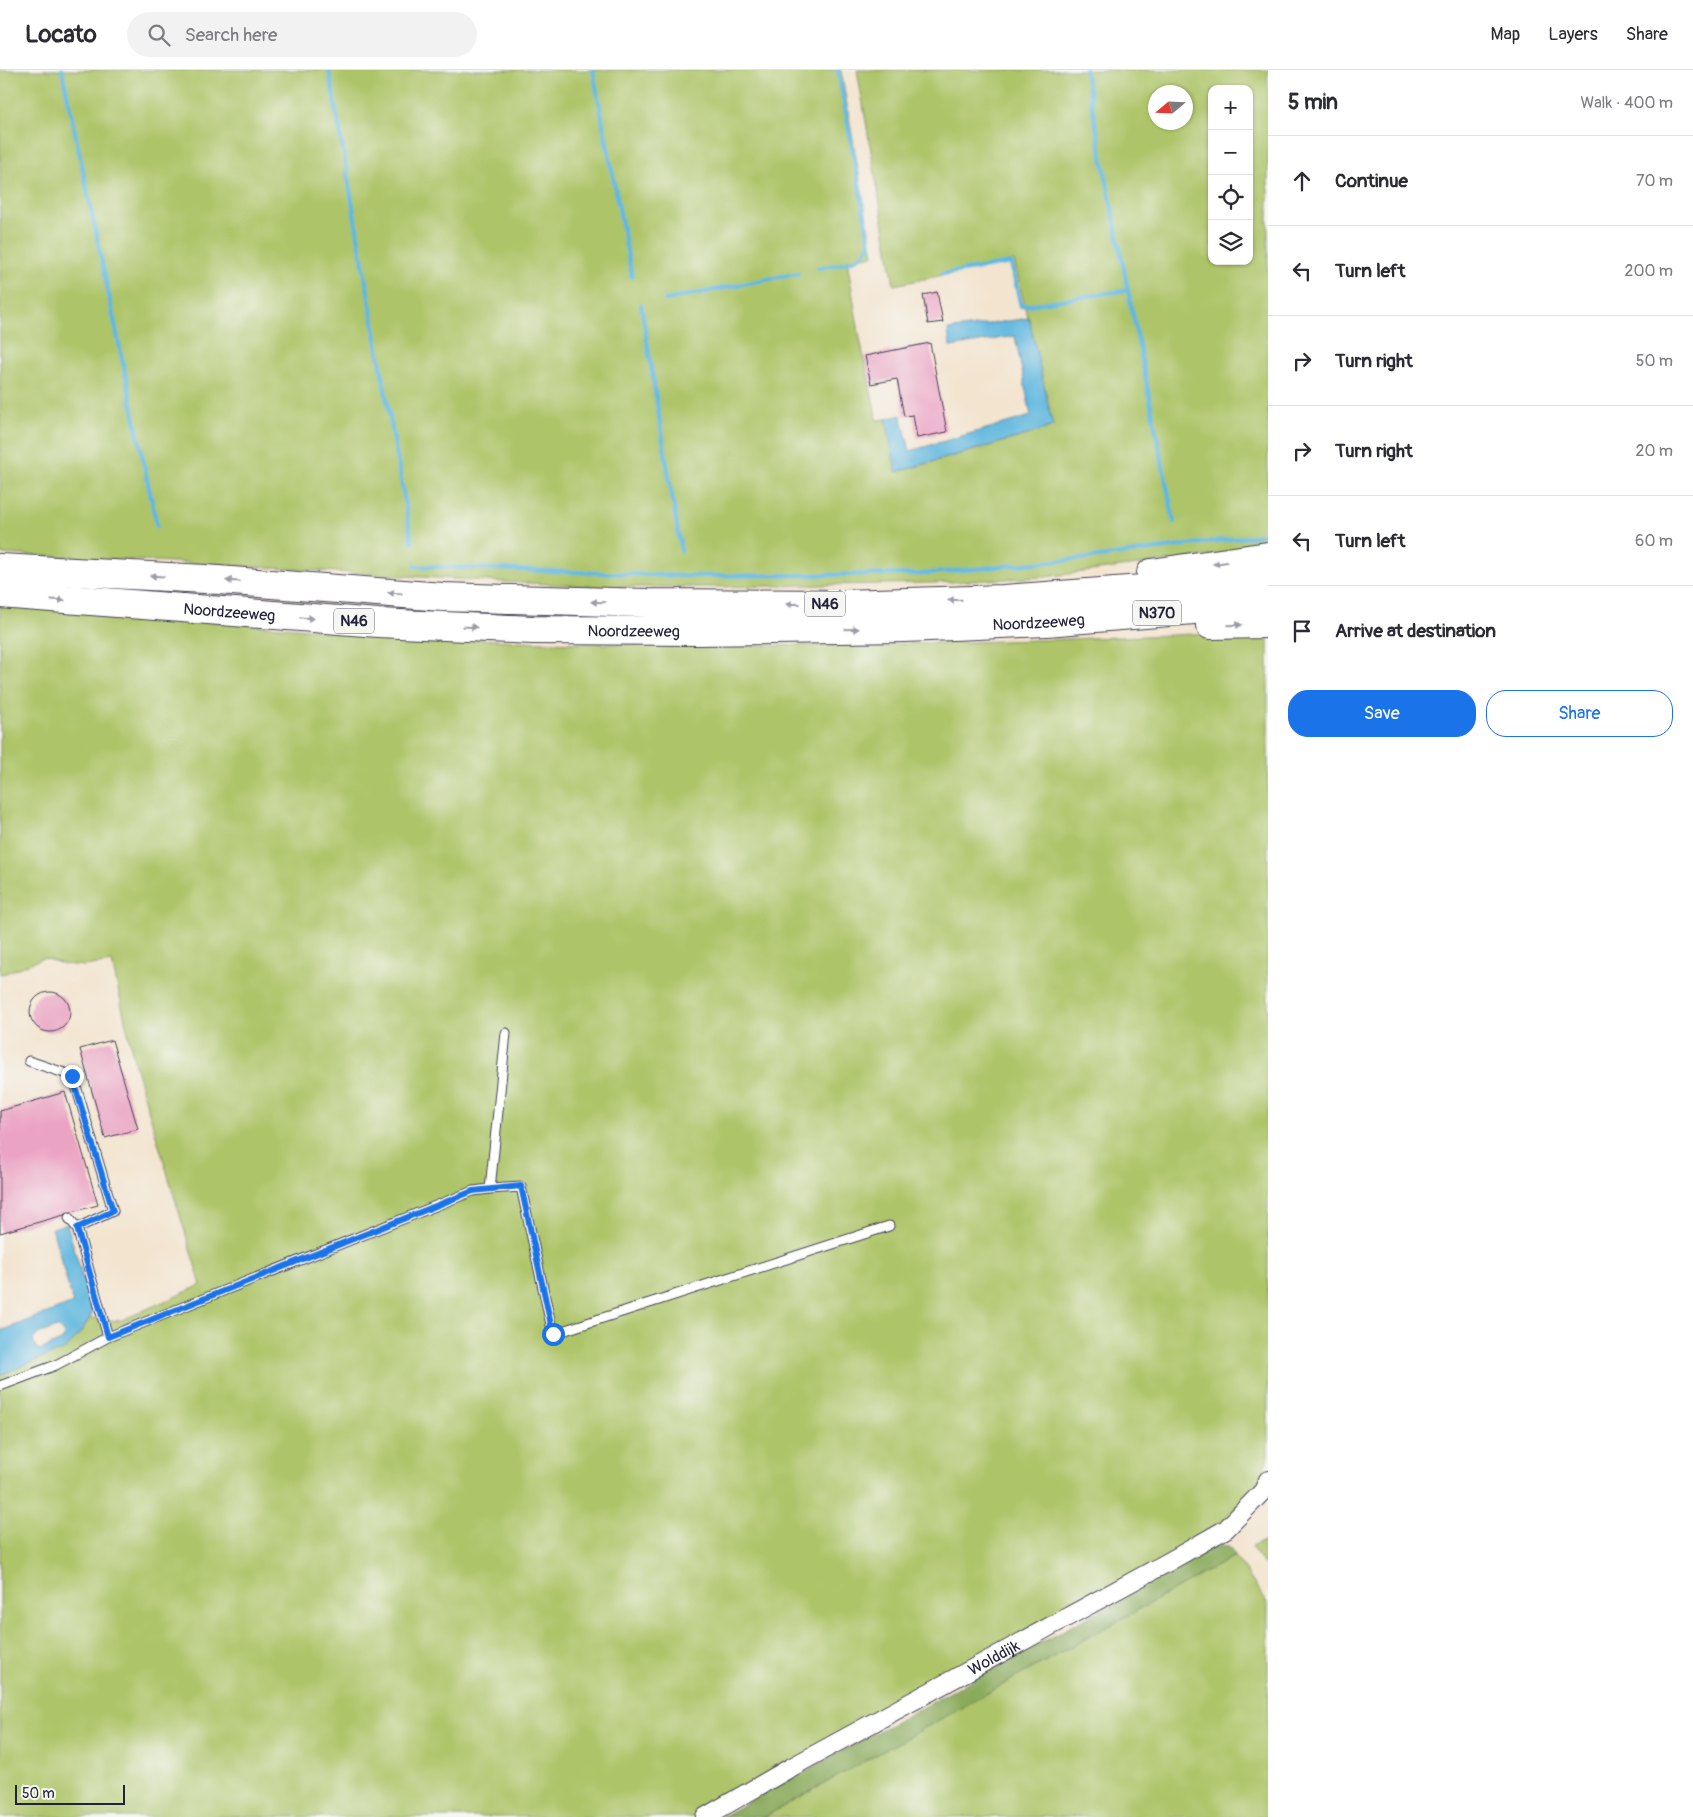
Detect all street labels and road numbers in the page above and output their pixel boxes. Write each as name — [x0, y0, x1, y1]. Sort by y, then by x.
road number: N46 — [805, 592, 845, 616]
street label: Noordzeeweg — [183, 599, 276, 626]
road number: N370 — [1133, 600, 1181, 626]
road number: N46 — [334, 608, 374, 634]
street label: Noordzeeweg — [992, 610, 1085, 635]
street label: Noordzeeweg — [588, 621, 680, 642]
street label: Wolddijk — [965, 1636, 1024, 1680]

